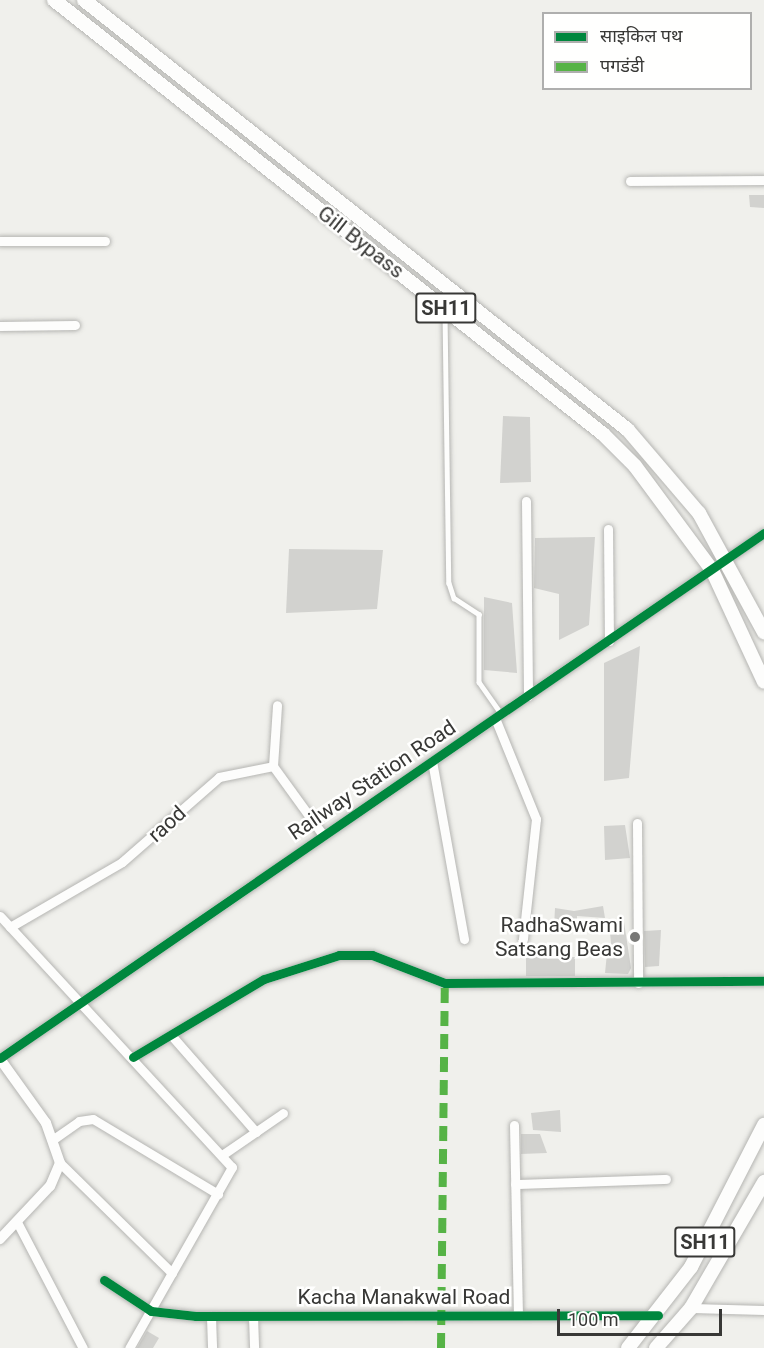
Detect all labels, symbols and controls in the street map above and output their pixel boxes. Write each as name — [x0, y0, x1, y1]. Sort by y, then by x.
legend — [542, 12, 752, 90]
text: साइकिल पथ — [600, 25, 683, 46]
text: पगडंडी — [600, 55, 644, 76]
street label: Gill Bypass — [313, 200, 409, 284]
road number: SH11 — [414, 291, 478, 325]
street label: Railway Station Road — [284, 715, 460, 845]
street label: raod — [143, 801, 191, 847]
place label: RadhaSwami Satsang Beas — [495, 912, 623, 962]
marker: RadhaSwami Satsang Beas — [628, 930, 642, 944]
road number: SH11 — [674, 1225, 736, 1259]
street label: Kacha Manakwal Road — [298, 1284, 510, 1310]
scale bar — [560, 1297, 725, 1335]
text: 100 m — [568, 1309, 619, 1330]

